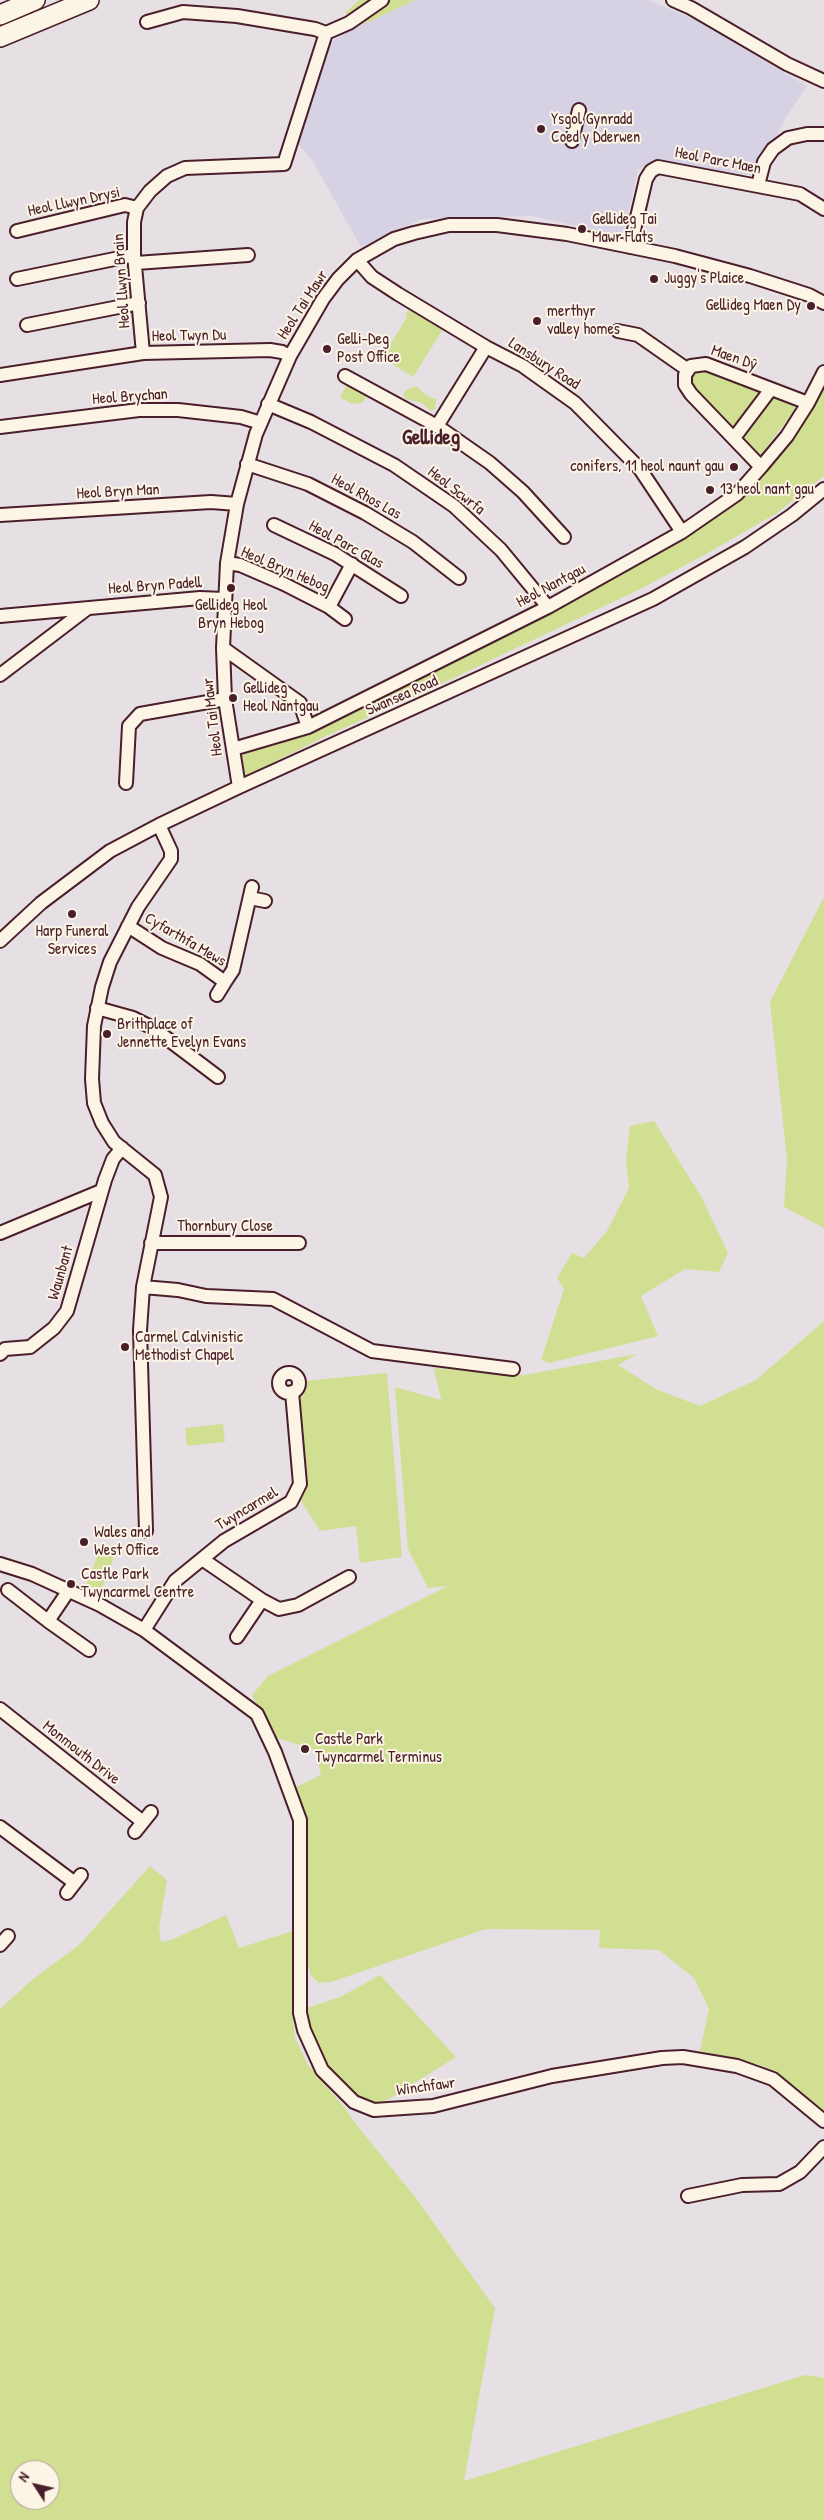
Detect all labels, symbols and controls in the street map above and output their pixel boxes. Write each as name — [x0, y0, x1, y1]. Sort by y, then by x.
place label: Ysgol Gynradd Coed y Dderwen — [551, 110, 640, 148]
marker: Ysgol Gynradd Coed y Dderwen — [535, 123, 547, 135]
street label: Heol Parc Maen — [673, 143, 763, 179]
street label: Heol Llwyn Drysi — [26, 183, 122, 221]
place label: Gellideg Tai Mawr Flats — [592, 210, 657, 248]
marker: Gellideg Tai Mawr Flats — [576, 223, 588, 235]
street label: Heol Llwyn Brain — [109, 233, 135, 329]
street label: Heol Tai Mawr — [274, 267, 332, 343]
place label: Juggy's Plaice — [664, 269, 744, 289]
marker: Juggy's Plaice — [648, 273, 660, 285]
place label: Gellideg Maen Dy — [706, 296, 801, 316]
marker: Gellideg Maen Dy — [805, 300, 817, 312]
place label: merthyr valley homes — [547, 302, 620, 340]
marker: merthyr valley homes — [531, 315, 543, 327]
street label: Heol Twyn Du — [151, 326, 227, 346]
place label: Gelli-Deg Post Office — [337, 330, 400, 368]
street label: Lansbury Road — [505, 334, 583, 394]
street label: Maen Dŷ — [708, 341, 760, 375]
marker: Gelli-Deg Post Office — [321, 343, 333, 355]
street label: Heol Brychan — [92, 385, 168, 409]
district label: Gellideg — [402, 425, 460, 451]
place label: conifers, 11 heol naunt gau — [570, 457, 724, 477]
marker: conifers, 11 heol naunt gau — [728, 461, 740, 473]
street label: Heol Scwrfa — [424, 463, 488, 519]
street label: Heol Rhos Las — [328, 470, 404, 524]
street label: Heol Bryn Man — [76, 480, 160, 504]
place label: 13 heol nant gau — [720, 480, 814, 500]
marker: 13 heol nant gau — [704, 484, 716, 496]
street label: Heol Parc Glas — [305, 517, 387, 573]
street label: Heol Bryn Hebog — [238, 543, 332, 597]
street label: Heol Nantgau — [513, 560, 589, 612]
street label: Heol Bryn Padell — [108, 573, 202, 599]
marker: Gellideg Heol Bryn Hebog — [225, 582, 237, 594]
place label: Gellideg Heol Bryn Hebog — [195, 596, 267, 634]
street label: Swansea Road — [363, 672, 441, 720]
street label: Heol Tai Mawr — [199, 677, 227, 757]
place label: Gellideg Heol Nantgau — [243, 679, 319, 717]
marker: Gellideg Heol Nantgau — [227, 692, 239, 704]
marker: Harp Funeral Services — [66, 908, 78, 920]
street label: Cyfarthfa Mews — [141, 909, 229, 971]
place label: Harp Funeral Services — [35, 922, 109, 960]
place label: Brithplace of Jennette Evelyn Evans — [117, 1015, 246, 1053]
marker: Brithplace of Jennette Evelyn Evans — [101, 1028, 113, 1040]
street label: Thornbury Close — [177, 1217, 273, 1237]
street label: Waunbant — [44, 1244, 78, 1302]
place label: Carmel Calvinistic Methodist Chapel — [135, 1328, 243, 1366]
marker: Carmel Calvinistic Methodist Chapel — [119, 1341, 131, 1353]
street label: Twyncarmel — [212, 1483, 282, 1535]
place label: Wales and West Office — [94, 1523, 159, 1561]
marker: Wales and West Office — [78, 1536, 90, 1548]
place label: Castle Park Twyncarmel Centre — [81, 1565, 194, 1603]
marker: Castle Park Twyncarmel Centre — [65, 1578, 77, 1590]
street label: Monmouth Drive — [38, 1717, 124, 1789]
place label: Castle Park Twyncarmel Terminus — [315, 1730, 442, 1768]
marker: Castle Park Twyncarmel Terminus — [299, 1743, 311, 1755]
street label: Winchfawr — [395, 2073, 457, 2101]
north arrow — [10, 2460, 60, 2510]
text: N — [13, 2468, 33, 2485]

